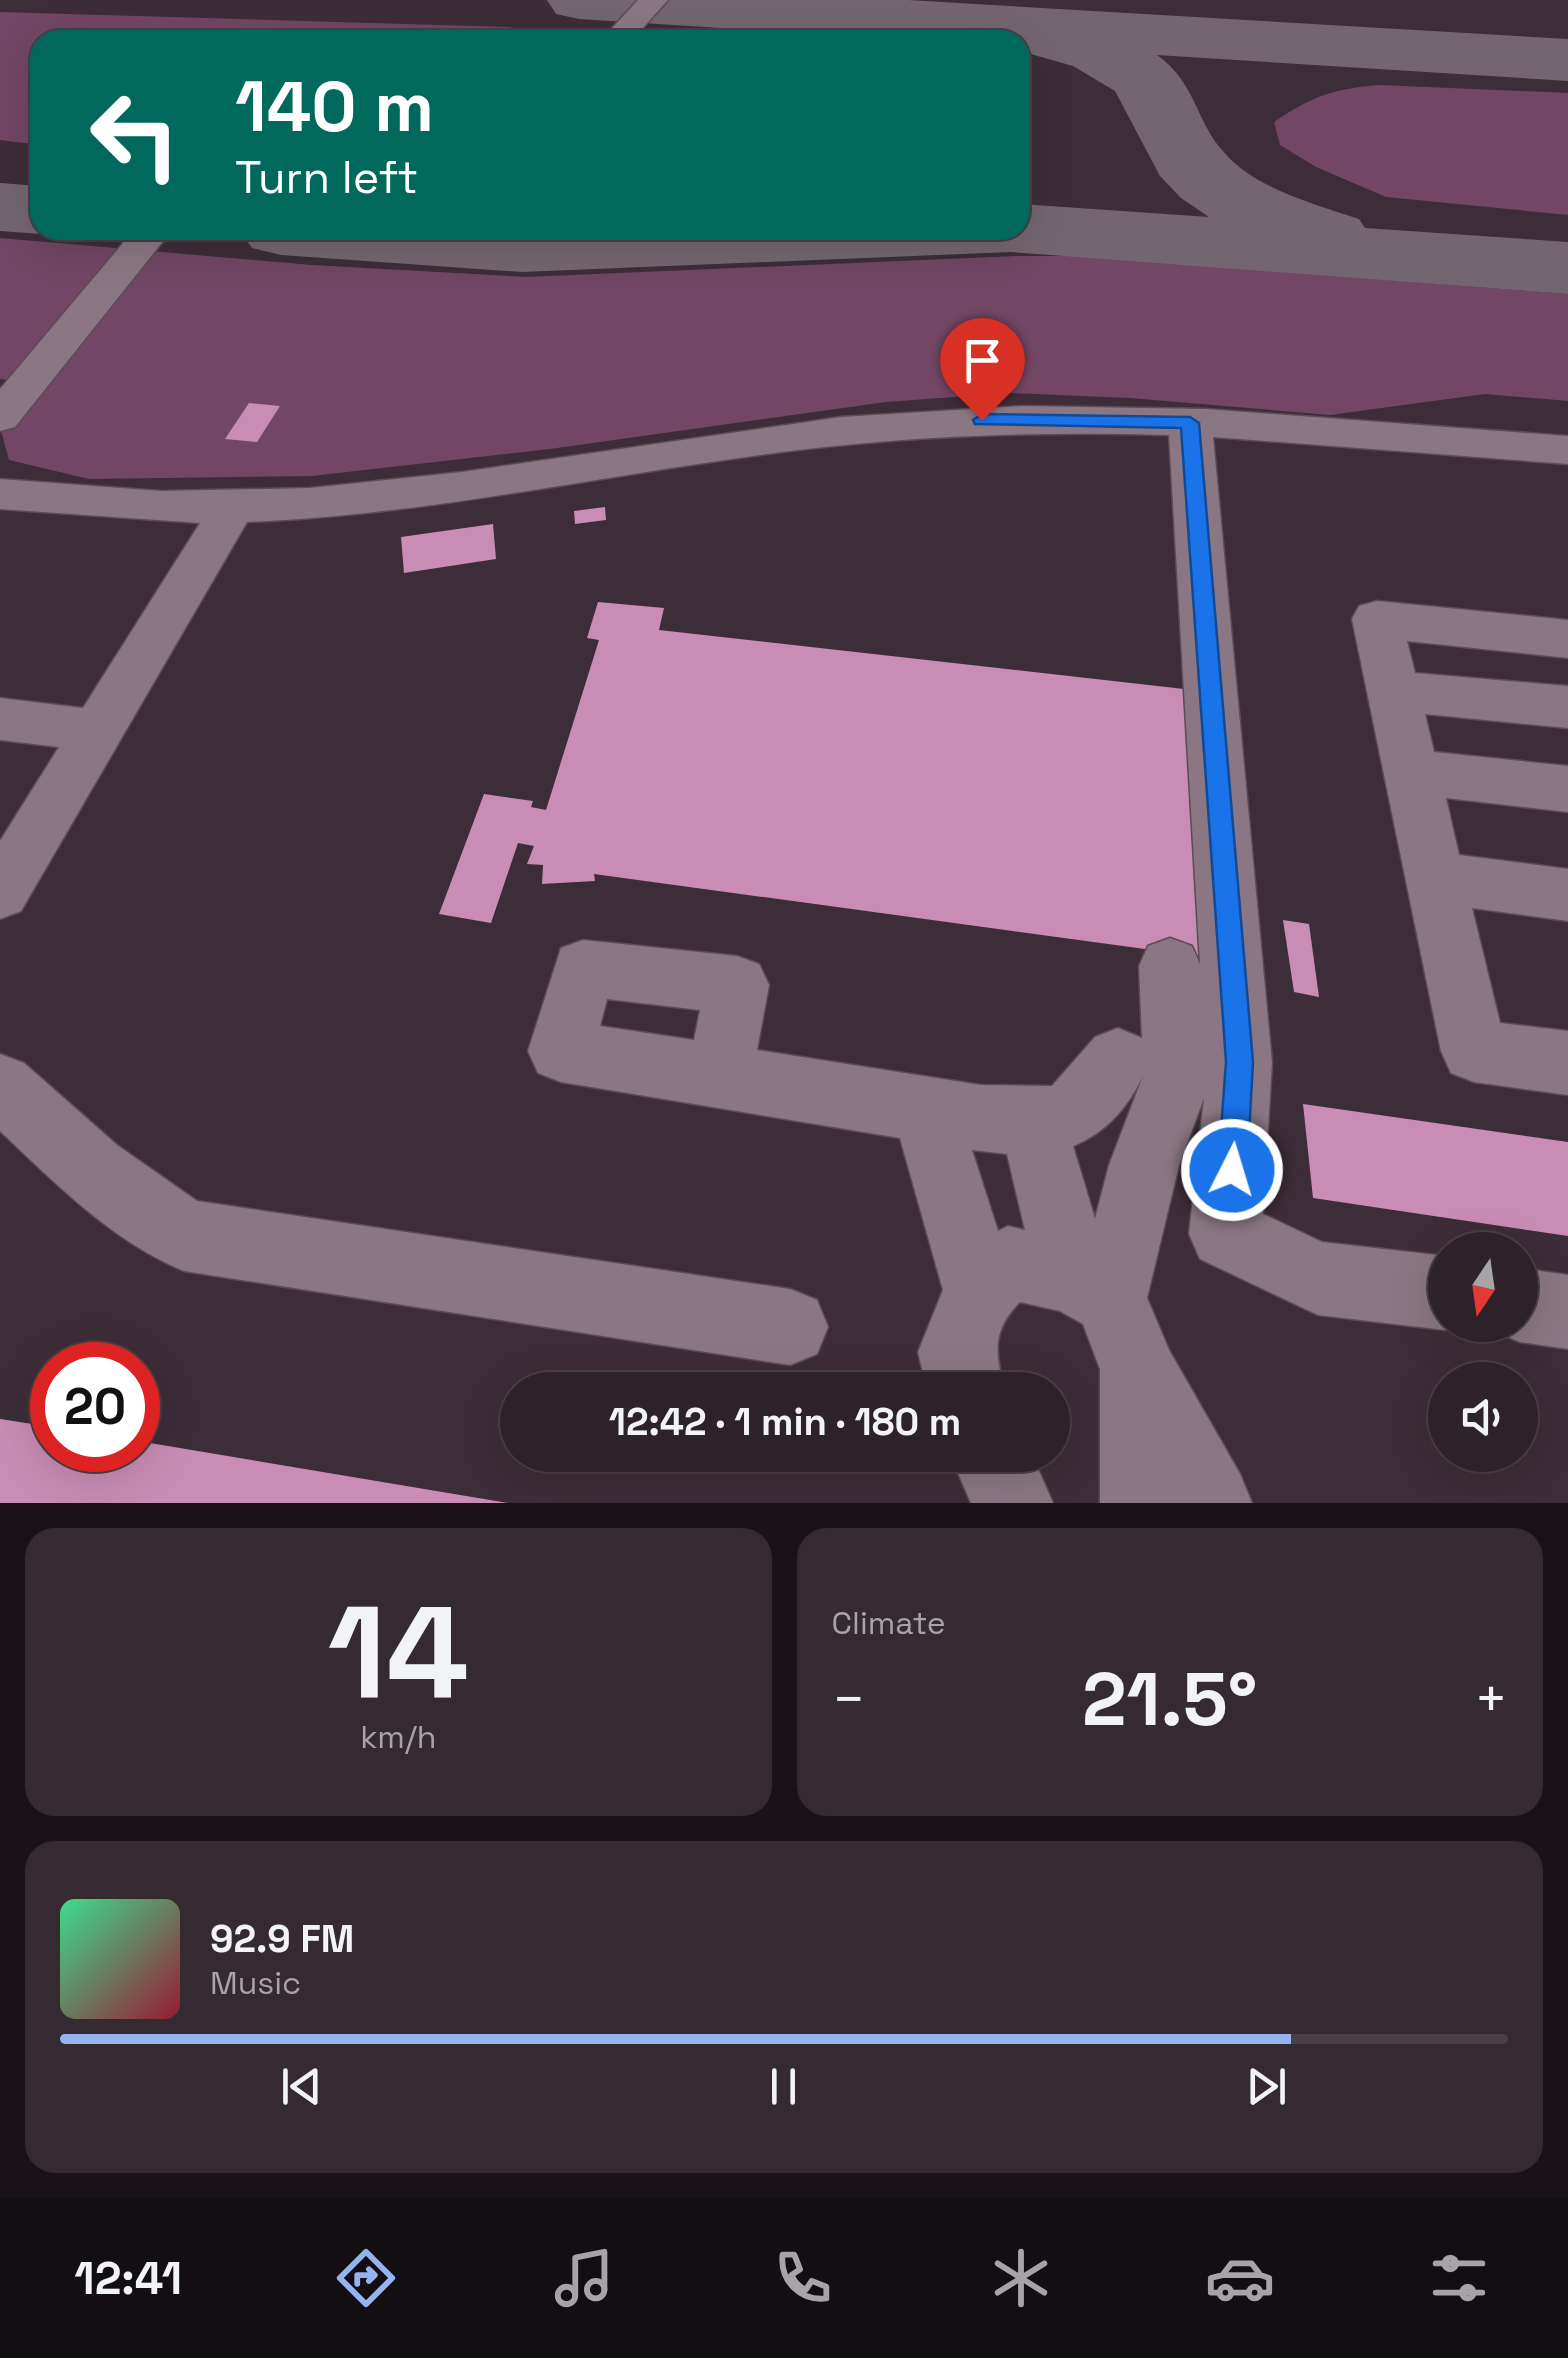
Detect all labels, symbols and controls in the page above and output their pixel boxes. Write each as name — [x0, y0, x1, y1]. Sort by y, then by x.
text: 140 m — [235, 62, 434, 151]
icon: left — [70, 70, 200, 200]
text: Turn left — [235, 149, 418, 206]
pin — [940, 318, 1025, 421]
icon: arrive — [955, 333, 1010, 388]
position arrow — [1180, 1118, 1284, 1222]
north arrow — [1428, 1232, 1538, 1342]
map controls — [1428, 1232, 1538, 1472]
speed limit sign: 20 — [30, 1342, 160, 1472]
button: sound — [1428, 1362, 1538, 1472]
text: 12:42 · 1 min · 180 m — [609, 1398, 961, 1446]
text: 14 — [328, 1569, 469, 1735]
text: Climate — [832, 1603, 946, 1643]
text: 21.5° — [1082, 1651, 1257, 1747]
text: − — [832, 1664, 866, 1734]
text: + — [1474, 1664, 1508, 1734]
text: km/h — [360, 1717, 436, 1757]
text: 92.9 FM — [210, 1915, 354, 1963]
text: Music — [210, 1963, 301, 2003]
icon: previous — [274, 2059, 329, 2114]
icon: pause — [756, 2059, 811, 2114]
icon: next — [1239, 2059, 1294, 2114]
icon: directions — [331, 2243, 401, 2313]
icon: music — [549, 2243, 619, 2313]
icon: phone — [768, 2243, 838, 2313]
icon: climate — [986, 2243, 1056, 2313]
icon: car — [1205, 2243, 1275, 2313]
icon: filters — [1424, 2243, 1494, 2313]
text: 12:41 — [74, 2250, 182, 2307]

